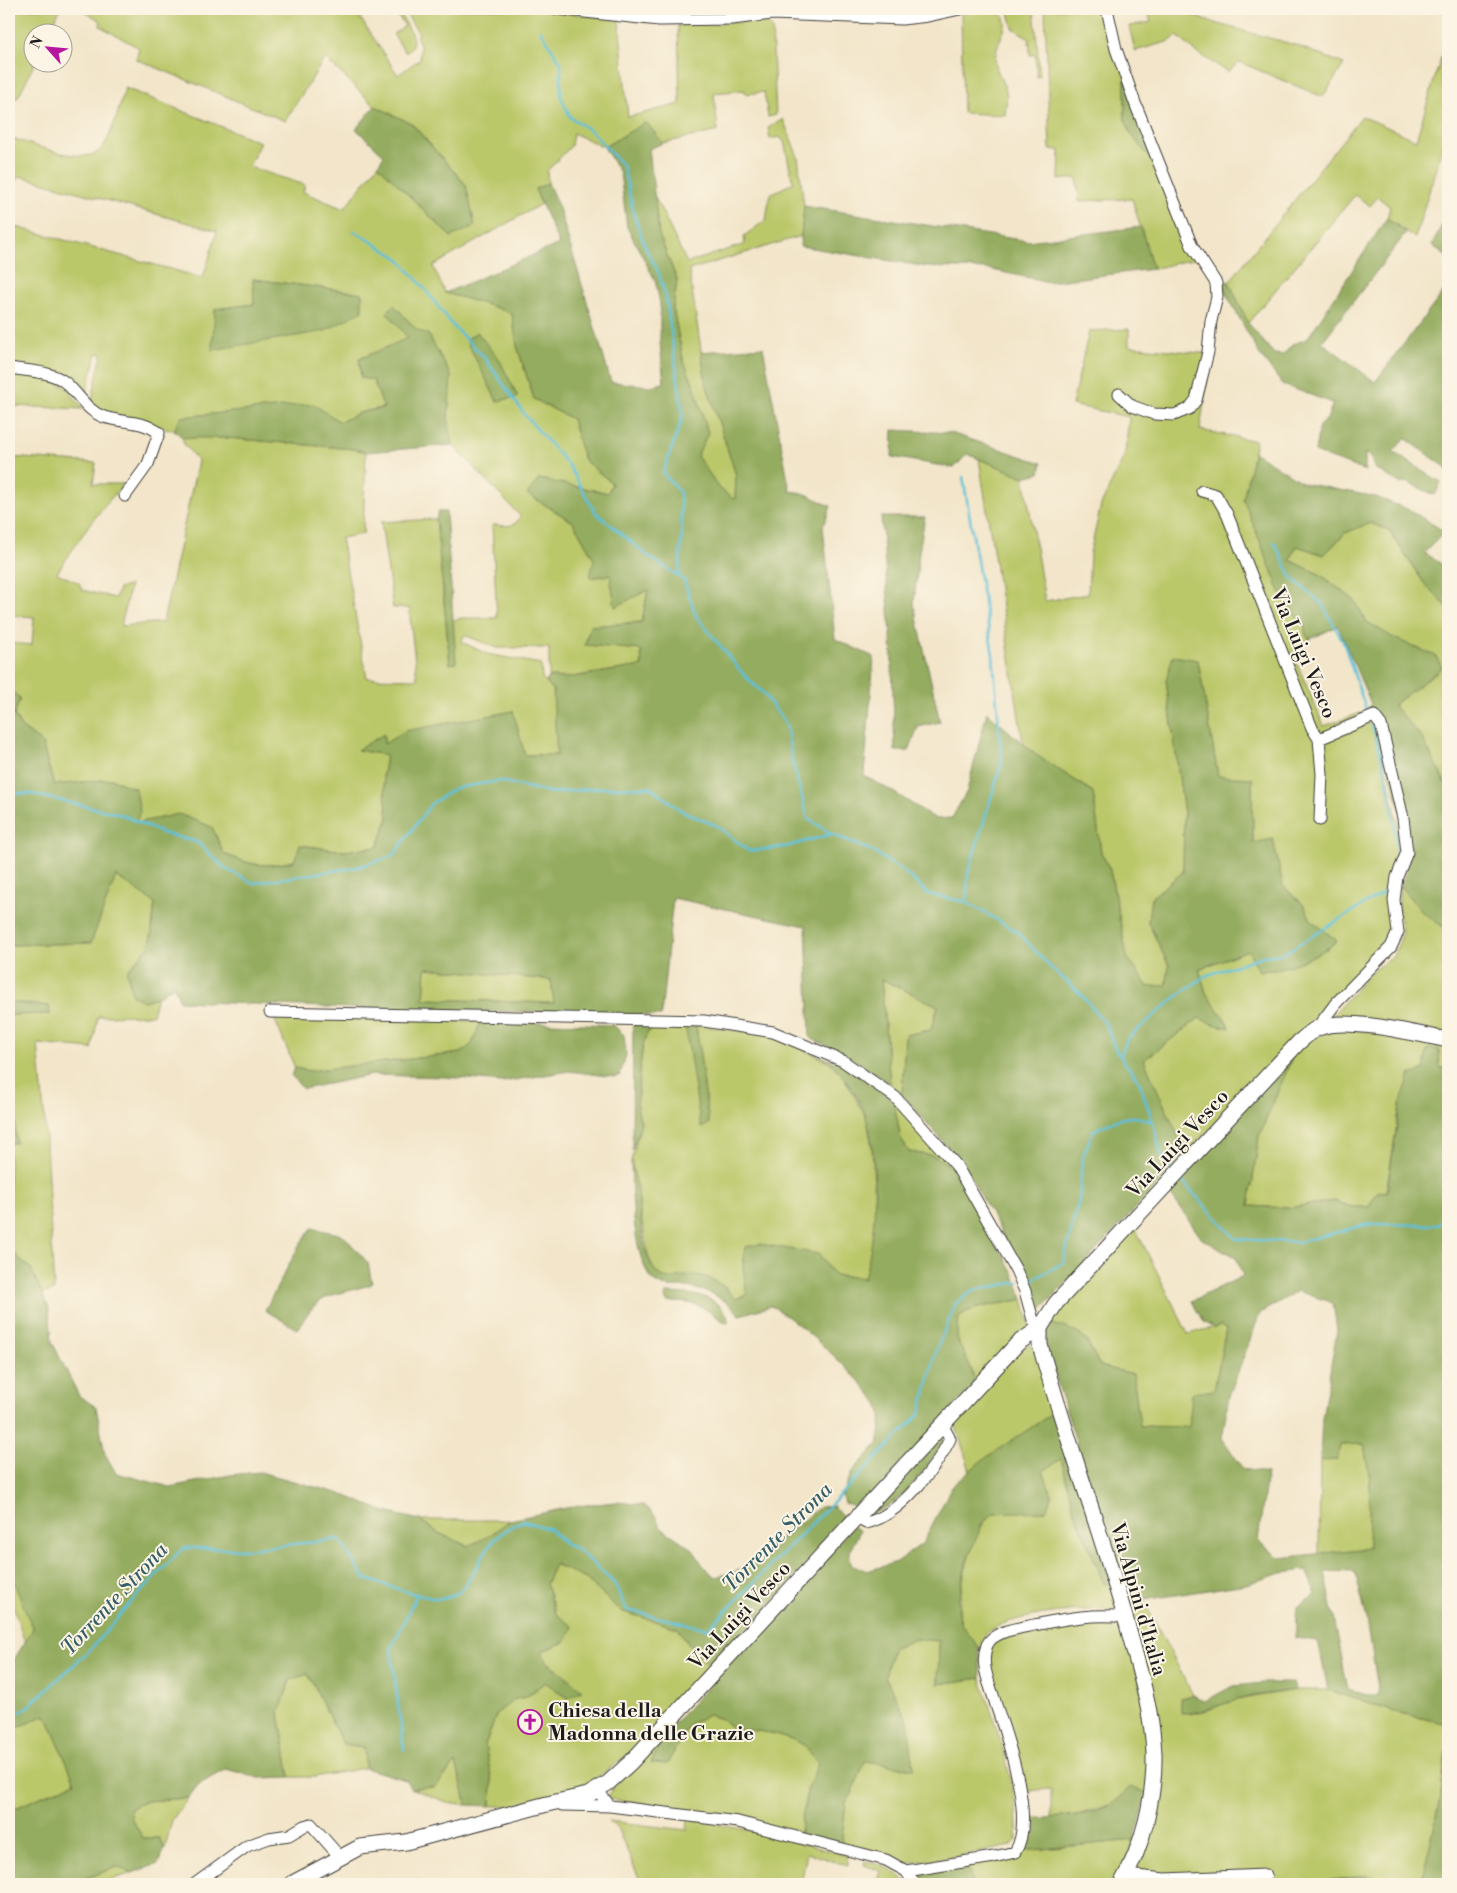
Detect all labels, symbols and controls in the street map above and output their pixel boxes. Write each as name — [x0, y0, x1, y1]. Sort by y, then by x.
north arrow — [22, 22, 72, 72]
text: N — [27, 34, 48, 52]
street label: Via Luigi Vesco — [1264, 584, 1341, 723]
street label: Via Luigi Vesco — [1121, 1085, 1235, 1204]
water label: Torrente Strona — [717, 1477, 838, 1598]
street label: Via Alpini d'Italia — [1103, 1519, 1172, 1680]
water label: Torrente Strona — [56, 1538, 174, 1662]
street label: Via Luigi Vesco — [683, 1557, 797, 1676]
place label: Chiesa della Madonna delle Grazie — [548, 1699, 754, 1747]
church icon: Chiesa della Madonna delle Grazie — [517, 1709, 543, 1735]

